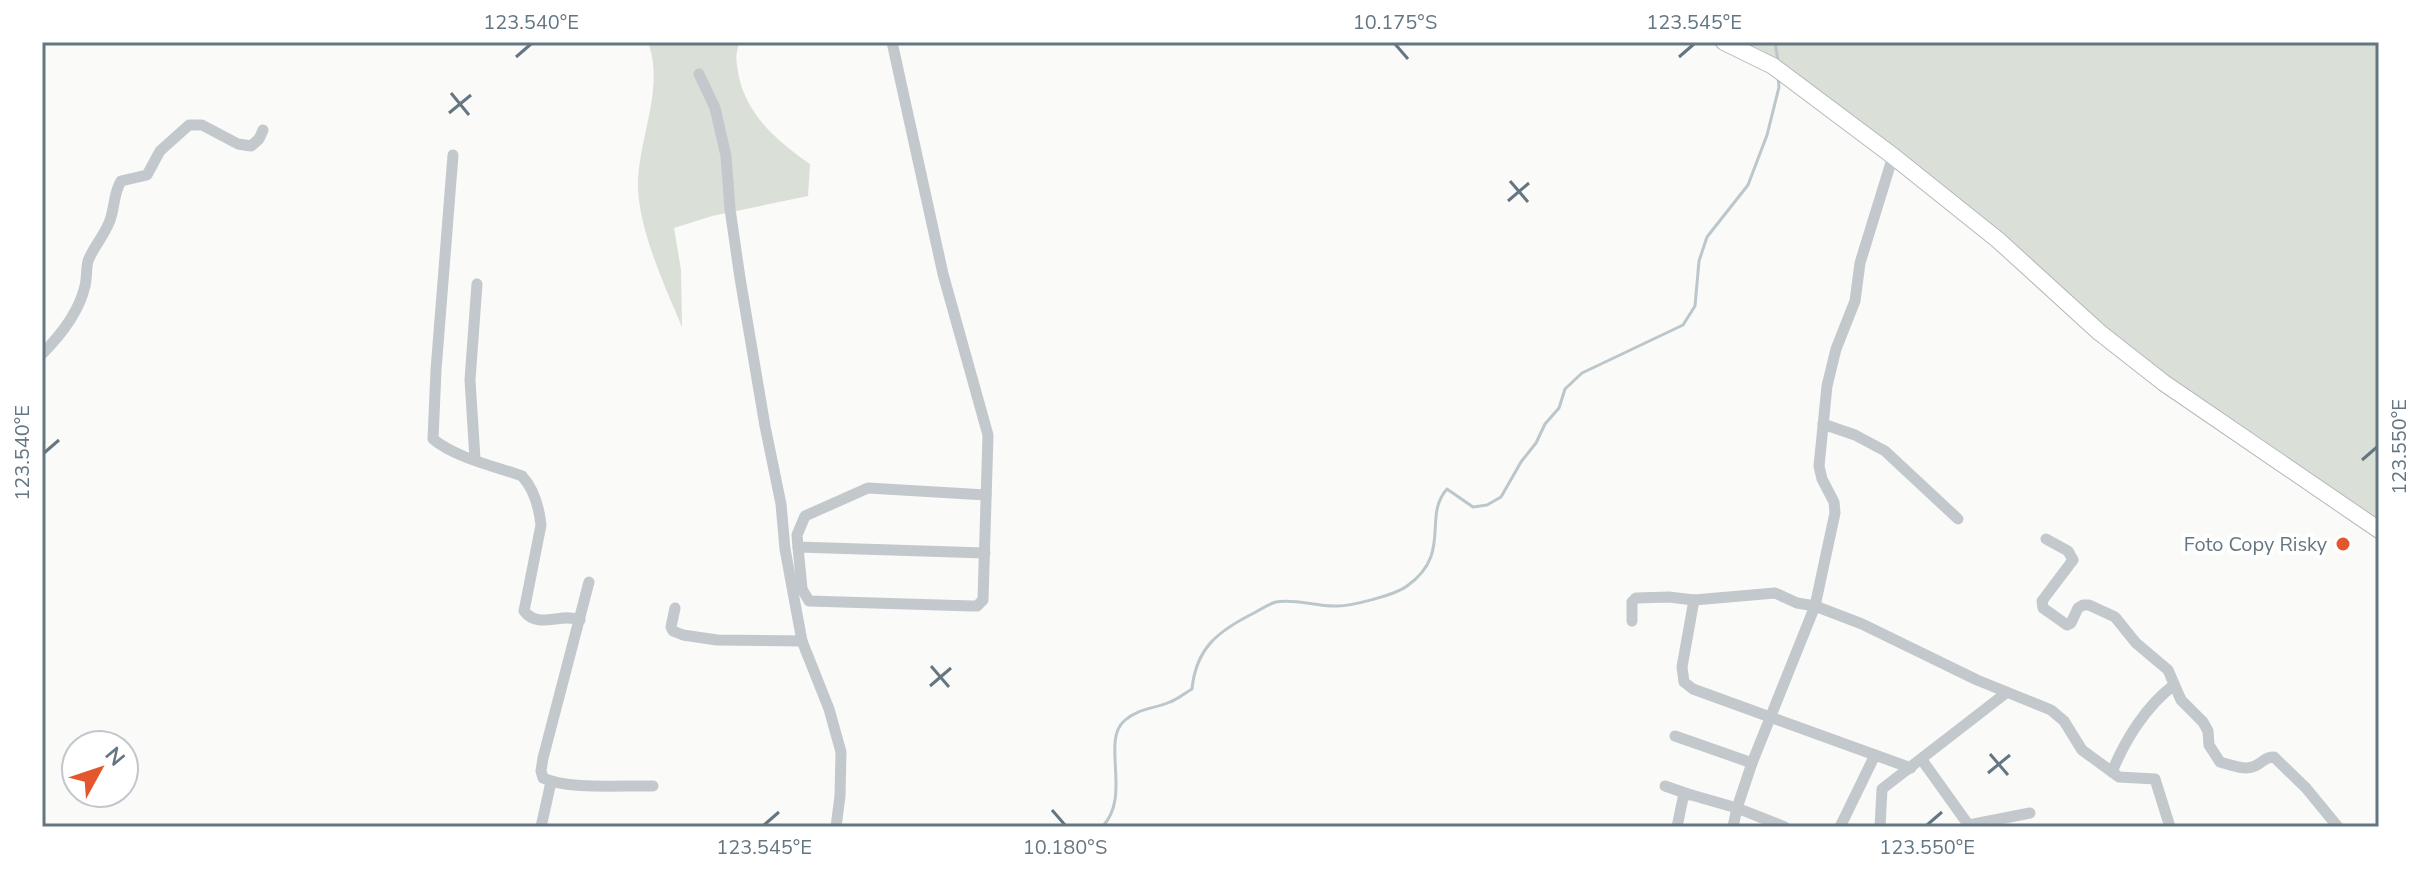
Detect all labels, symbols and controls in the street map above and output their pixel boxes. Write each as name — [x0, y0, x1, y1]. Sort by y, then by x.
text: 123.540°E — [483, 9, 579, 36]
text: 10.175°S — [1353, 9, 1437, 36]
text: 123.545°E — [1646, 9, 1742, 36]
text: 123.550°E — [2386, 399, 2413, 495]
text: 123.540°E — [9, 405, 36, 501]
place label: Foto Copy Risky — [2184, 531, 2328, 558]
marker: Foto Copy Risky — [2334, 535, 2352, 553]
north arrow — [60, 729, 140, 809]
text: N — [98, 741, 131, 773]
text: 123.545°E — [716, 834, 812, 861]
text: 10.180°S — [1023, 834, 1107, 861]
text: 123.550°E — [1879, 834, 1975, 861]

